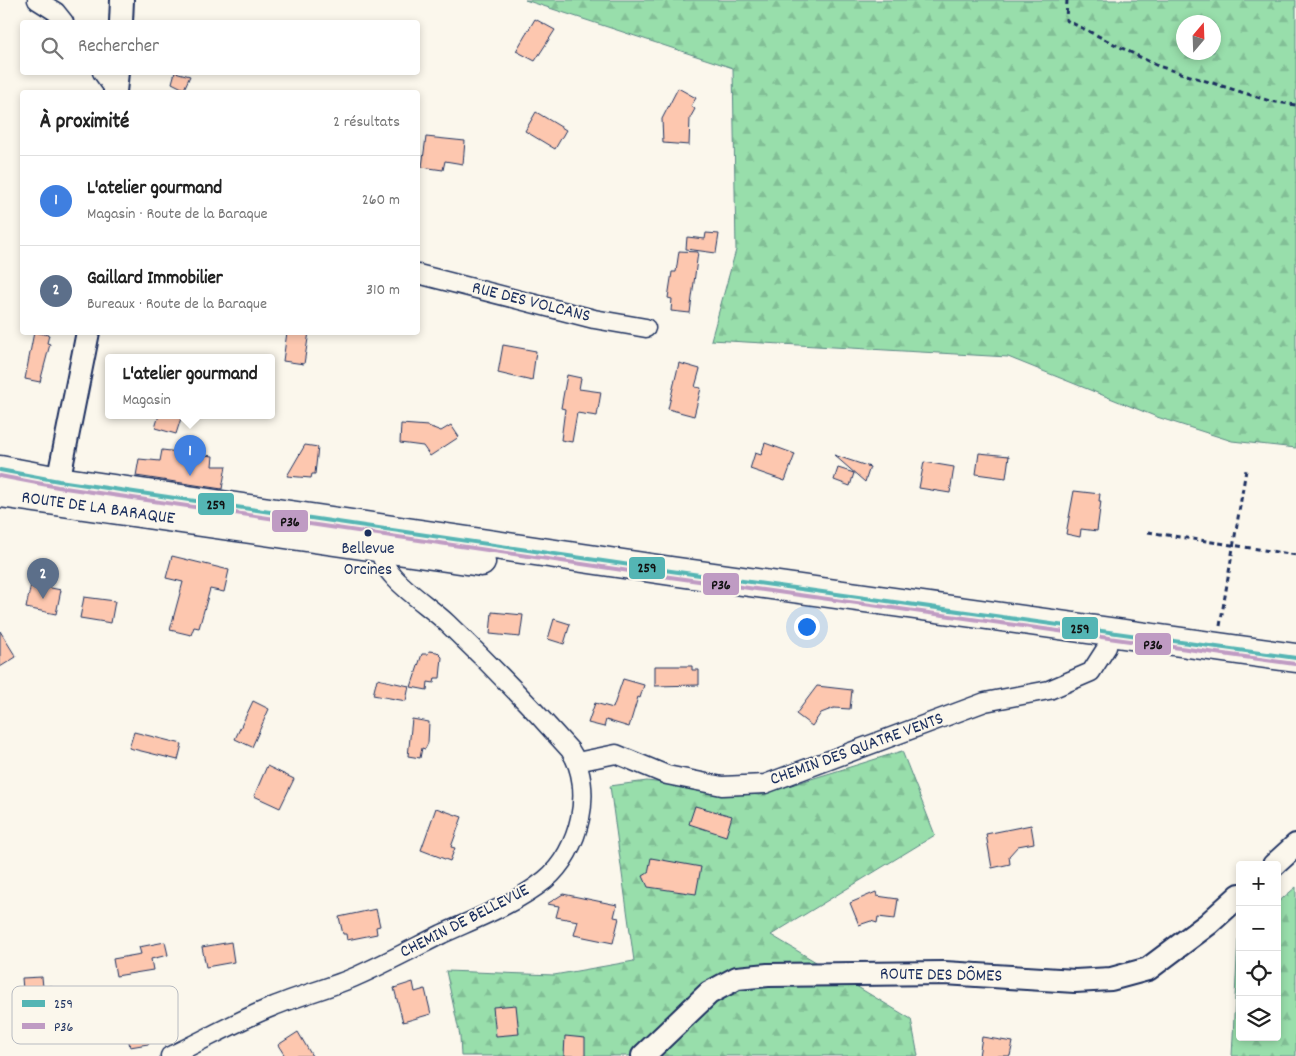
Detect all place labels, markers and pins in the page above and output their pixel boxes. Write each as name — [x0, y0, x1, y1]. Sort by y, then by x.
pin: 1 — [174, 435, 206, 476]
marker: Bellevue Orcines — [363, 528, 373, 538]
place label: Bellevue Orcines — [341, 538, 395, 583]
pin: 2 — [27, 558, 59, 599]

